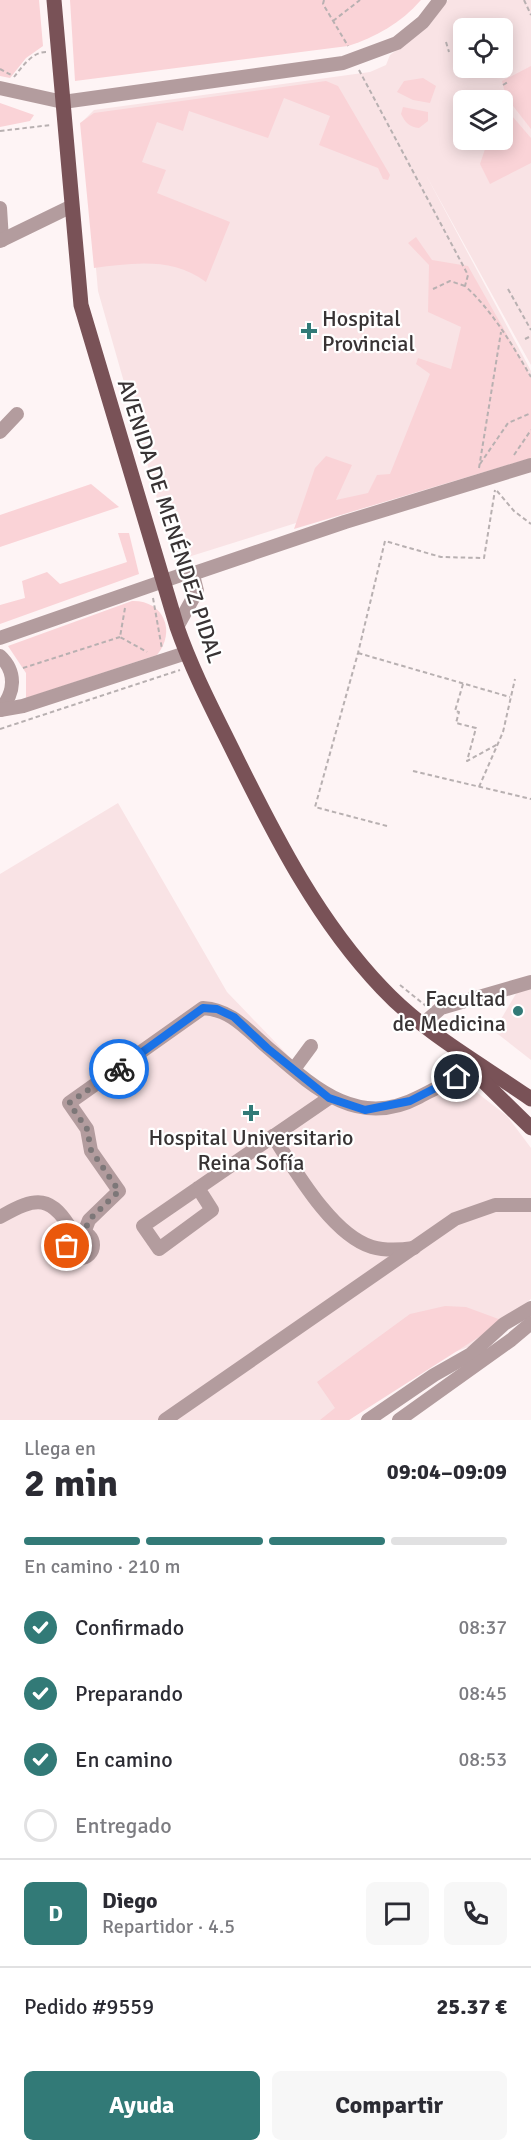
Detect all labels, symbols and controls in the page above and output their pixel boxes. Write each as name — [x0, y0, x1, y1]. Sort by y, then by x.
map controls — [453, 18, 513, 150]
button: locate — [453, 18, 513, 78]
button: layers — [453, 90, 513, 150]
place label: Hospital Provincial — [322, 305, 415, 357]
marker: Hospital Provincial — [300, 322, 318, 340]
street label: AVENIDA DE MENÉNDEZ PIDAL — [112, 376, 229, 666]
place label: Facultad de Medicina — [392, 985, 506, 1037]
marker: Facultad de Medicina — [511, 1004, 525, 1018]
courier — [89, 1039, 149, 1099]
pin — [431, 1051, 482, 1102]
icon: bike — [103, 1053, 136, 1086]
icon: home — [440, 1060, 473, 1093]
marker: Hospital Universitario Reina Sofía — [242, 1104, 260, 1122]
place label: Hospital Universitario Reina Sofía — [148, 1124, 354, 1176]
pin — [41, 1220, 92, 1271]
icon: bag — [50, 1229, 83, 1262]
text: Llega en — [24, 1436, 96, 1461]
text: 09:04–09:09 — [387, 1458, 507, 1485]
text: 2 min — [24, 1459, 118, 1507]
text: En camino · 210 m — [24, 1554, 181, 1579]
icon: check — [24, 1611, 57, 1644]
text: Confirmado — [75, 1614, 184, 1641]
text: 08:37 — [458, 1615, 507, 1640]
icon: check — [24, 1677, 57, 1710]
text: Preparando — [75, 1680, 183, 1707]
text: 08:45 — [458, 1681, 507, 1706]
icon: check — [24, 1743, 57, 1776]
text: En camino — [75, 1746, 173, 1773]
text: 08:53 — [458, 1747, 507, 1772]
text: Entregado — [75, 1812, 172, 1839]
button: chat — [366, 1882, 429, 1945]
button: phone — [444, 1882, 507, 1945]
text: Diego — [102, 1887, 157, 1914]
text: D — [48, 1900, 63, 1927]
text: Repartidor · 4.5 — [102, 1914, 235, 1939]
text: Pedido #9559 — [24, 1993, 154, 2020]
text: 25.37 € — [436, 1993, 507, 2020]
button: Ayuda — [24, 2071, 260, 2140]
button: Compartir — [272, 2071, 507, 2140]

